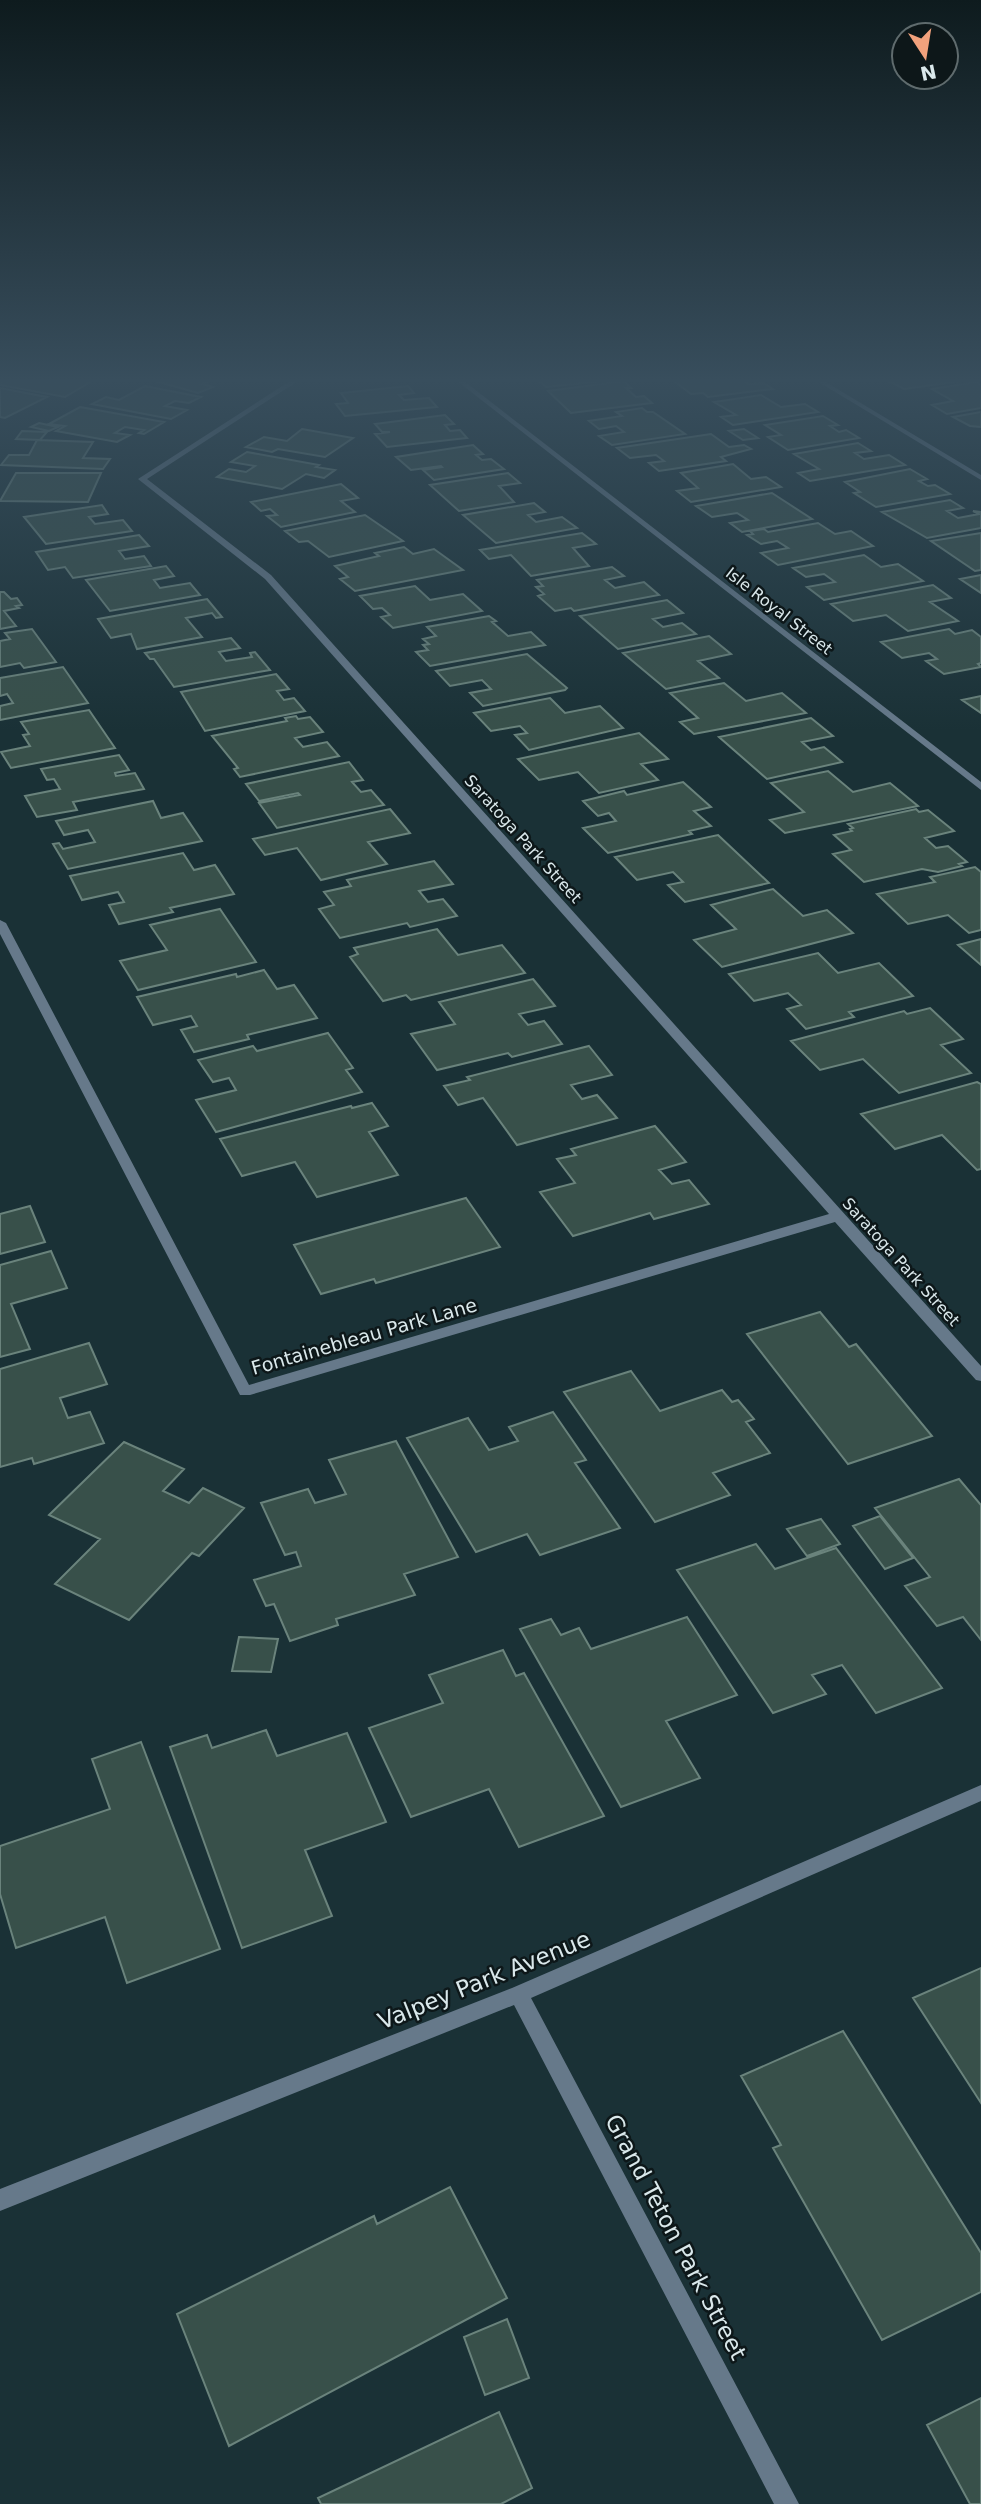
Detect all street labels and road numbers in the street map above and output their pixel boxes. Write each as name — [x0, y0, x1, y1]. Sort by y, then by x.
street label: Isle Royal Street — [722, 563, 836, 659]
street label: Saratoga Park Street — [460, 771, 586, 907]
street label: Saratoga Park Street — [838, 1194, 964, 1330]
street label: Fontainebleau Park Lane — [249, 1293, 479, 1379]
street label: Valpey Park Avenue — [374, 1926, 594, 2034]
street label: Grand Teton Park Street — [600, 2110, 752, 2364]

